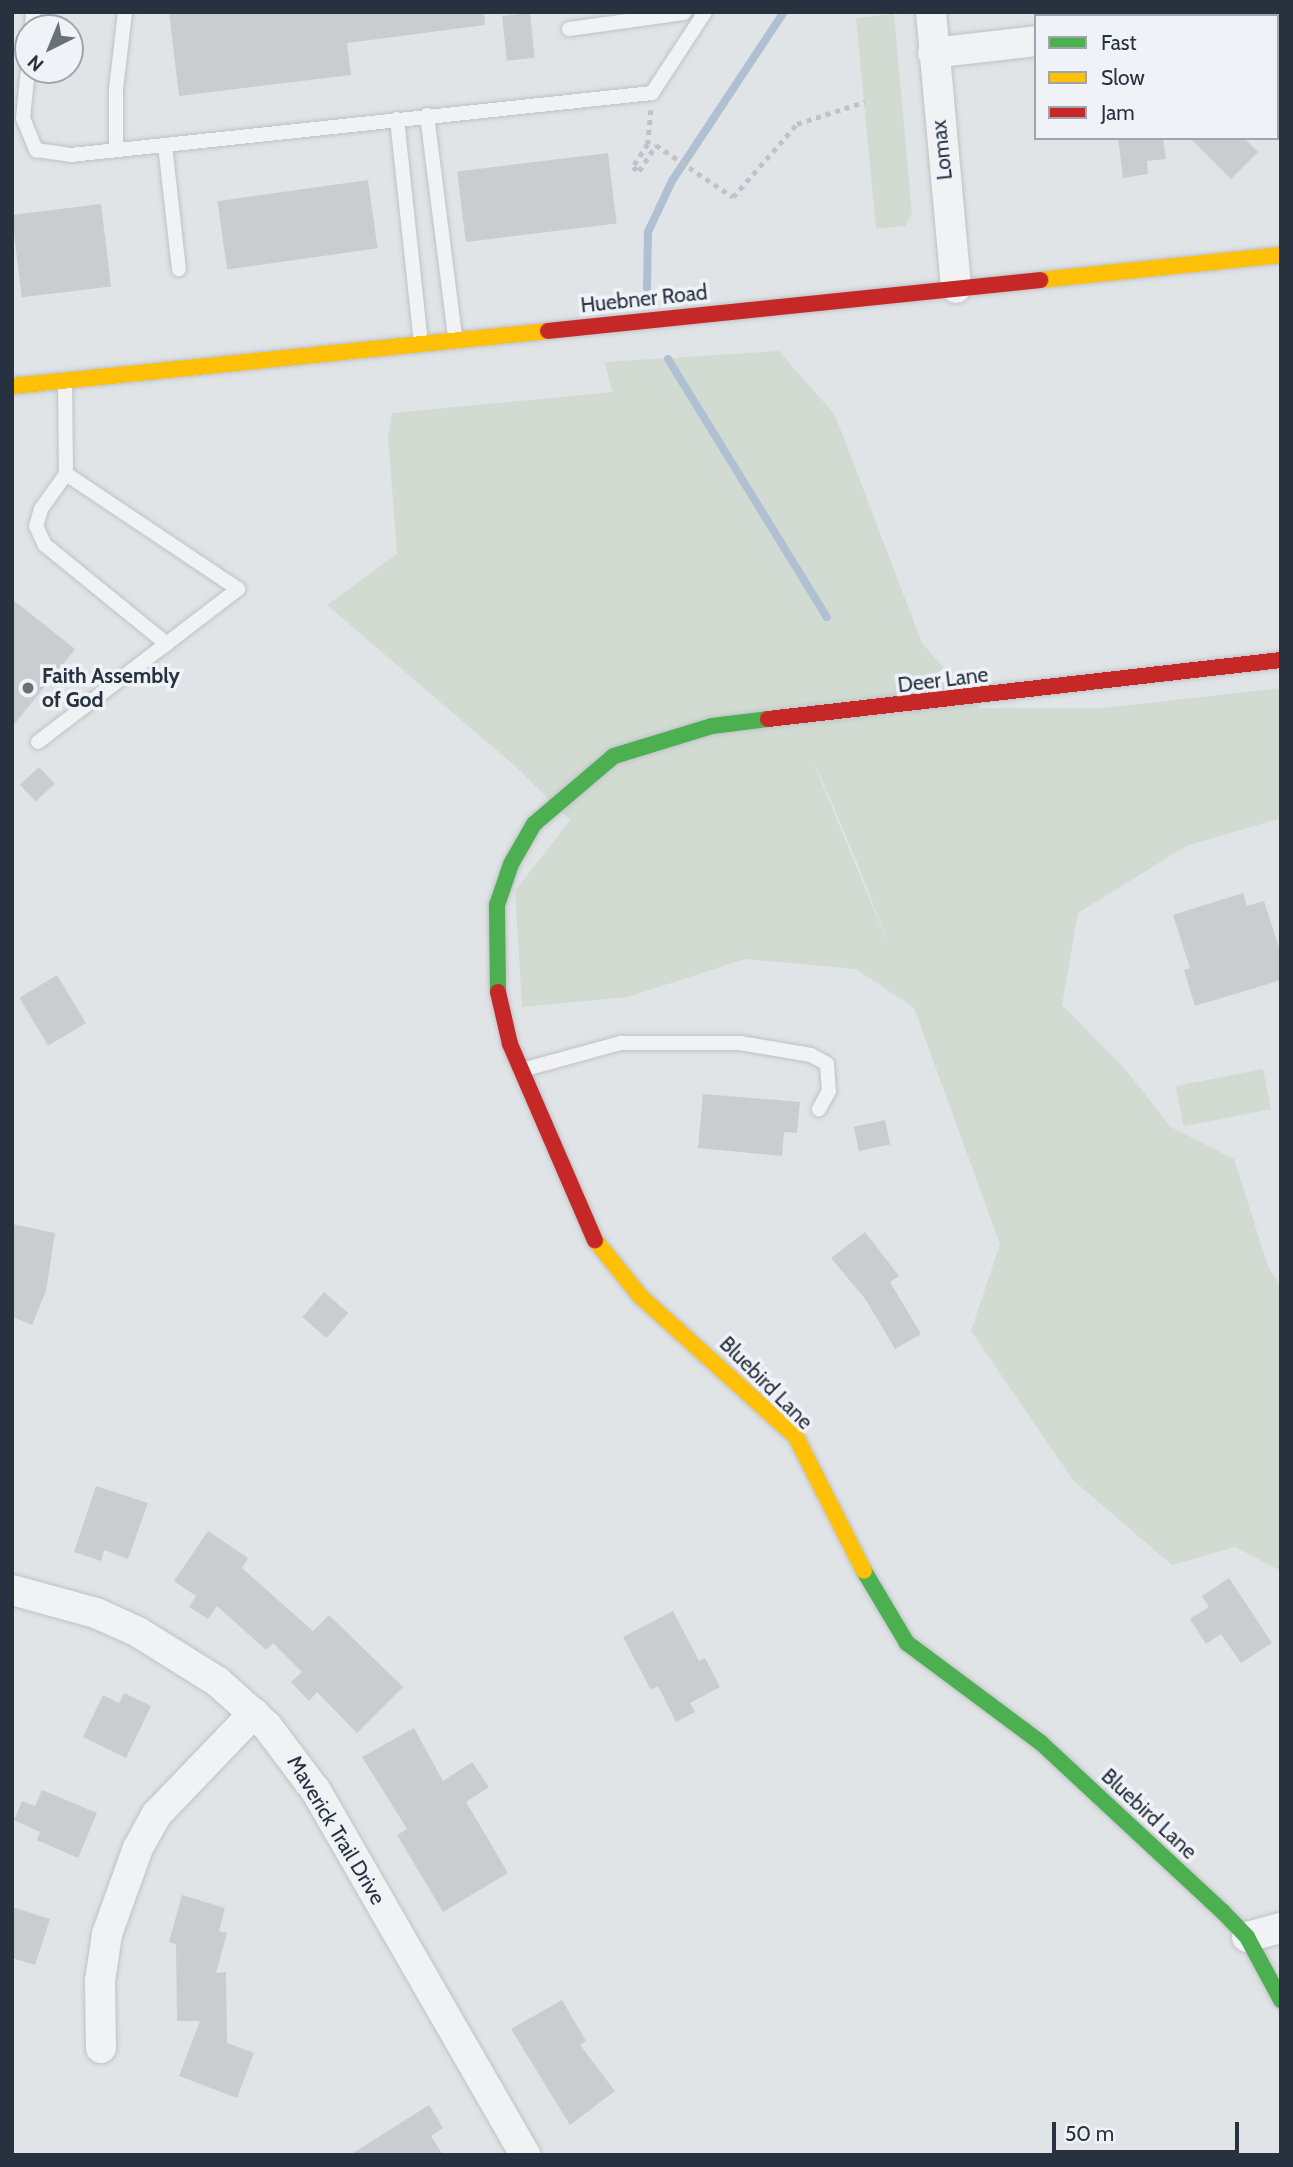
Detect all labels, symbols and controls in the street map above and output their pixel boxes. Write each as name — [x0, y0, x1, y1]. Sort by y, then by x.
north arrow — [14, 14, 84, 84]
legend — [1034, 14, 1279, 140]
text: Fast — [1101, 30, 1137, 55]
text: N — [23, 50, 48, 76]
text: Slow — [1101, 65, 1145, 90]
text: Jam — [1101, 100, 1135, 125]
street label: Lomax — [926, 119, 958, 181]
street label: Huebner Road — [579, 280, 709, 318]
street label: Deer Lane — [896, 662, 990, 698]
place label: Faith Assembly of God — [42, 663, 180, 713]
marker: Faith Assembly of God — [20, 680, 36, 696]
street label: Bluebird Lane — [714, 1331, 818, 1435]
street label: Maverick Trail Drive — [282, 1751, 390, 1909]
street label: Bluebird Lane — [1096, 1764, 1202, 1864]
scale bar — [1055, 2108, 1242, 2152]
text: 50 m — [1065, 2121, 1114, 2146]

